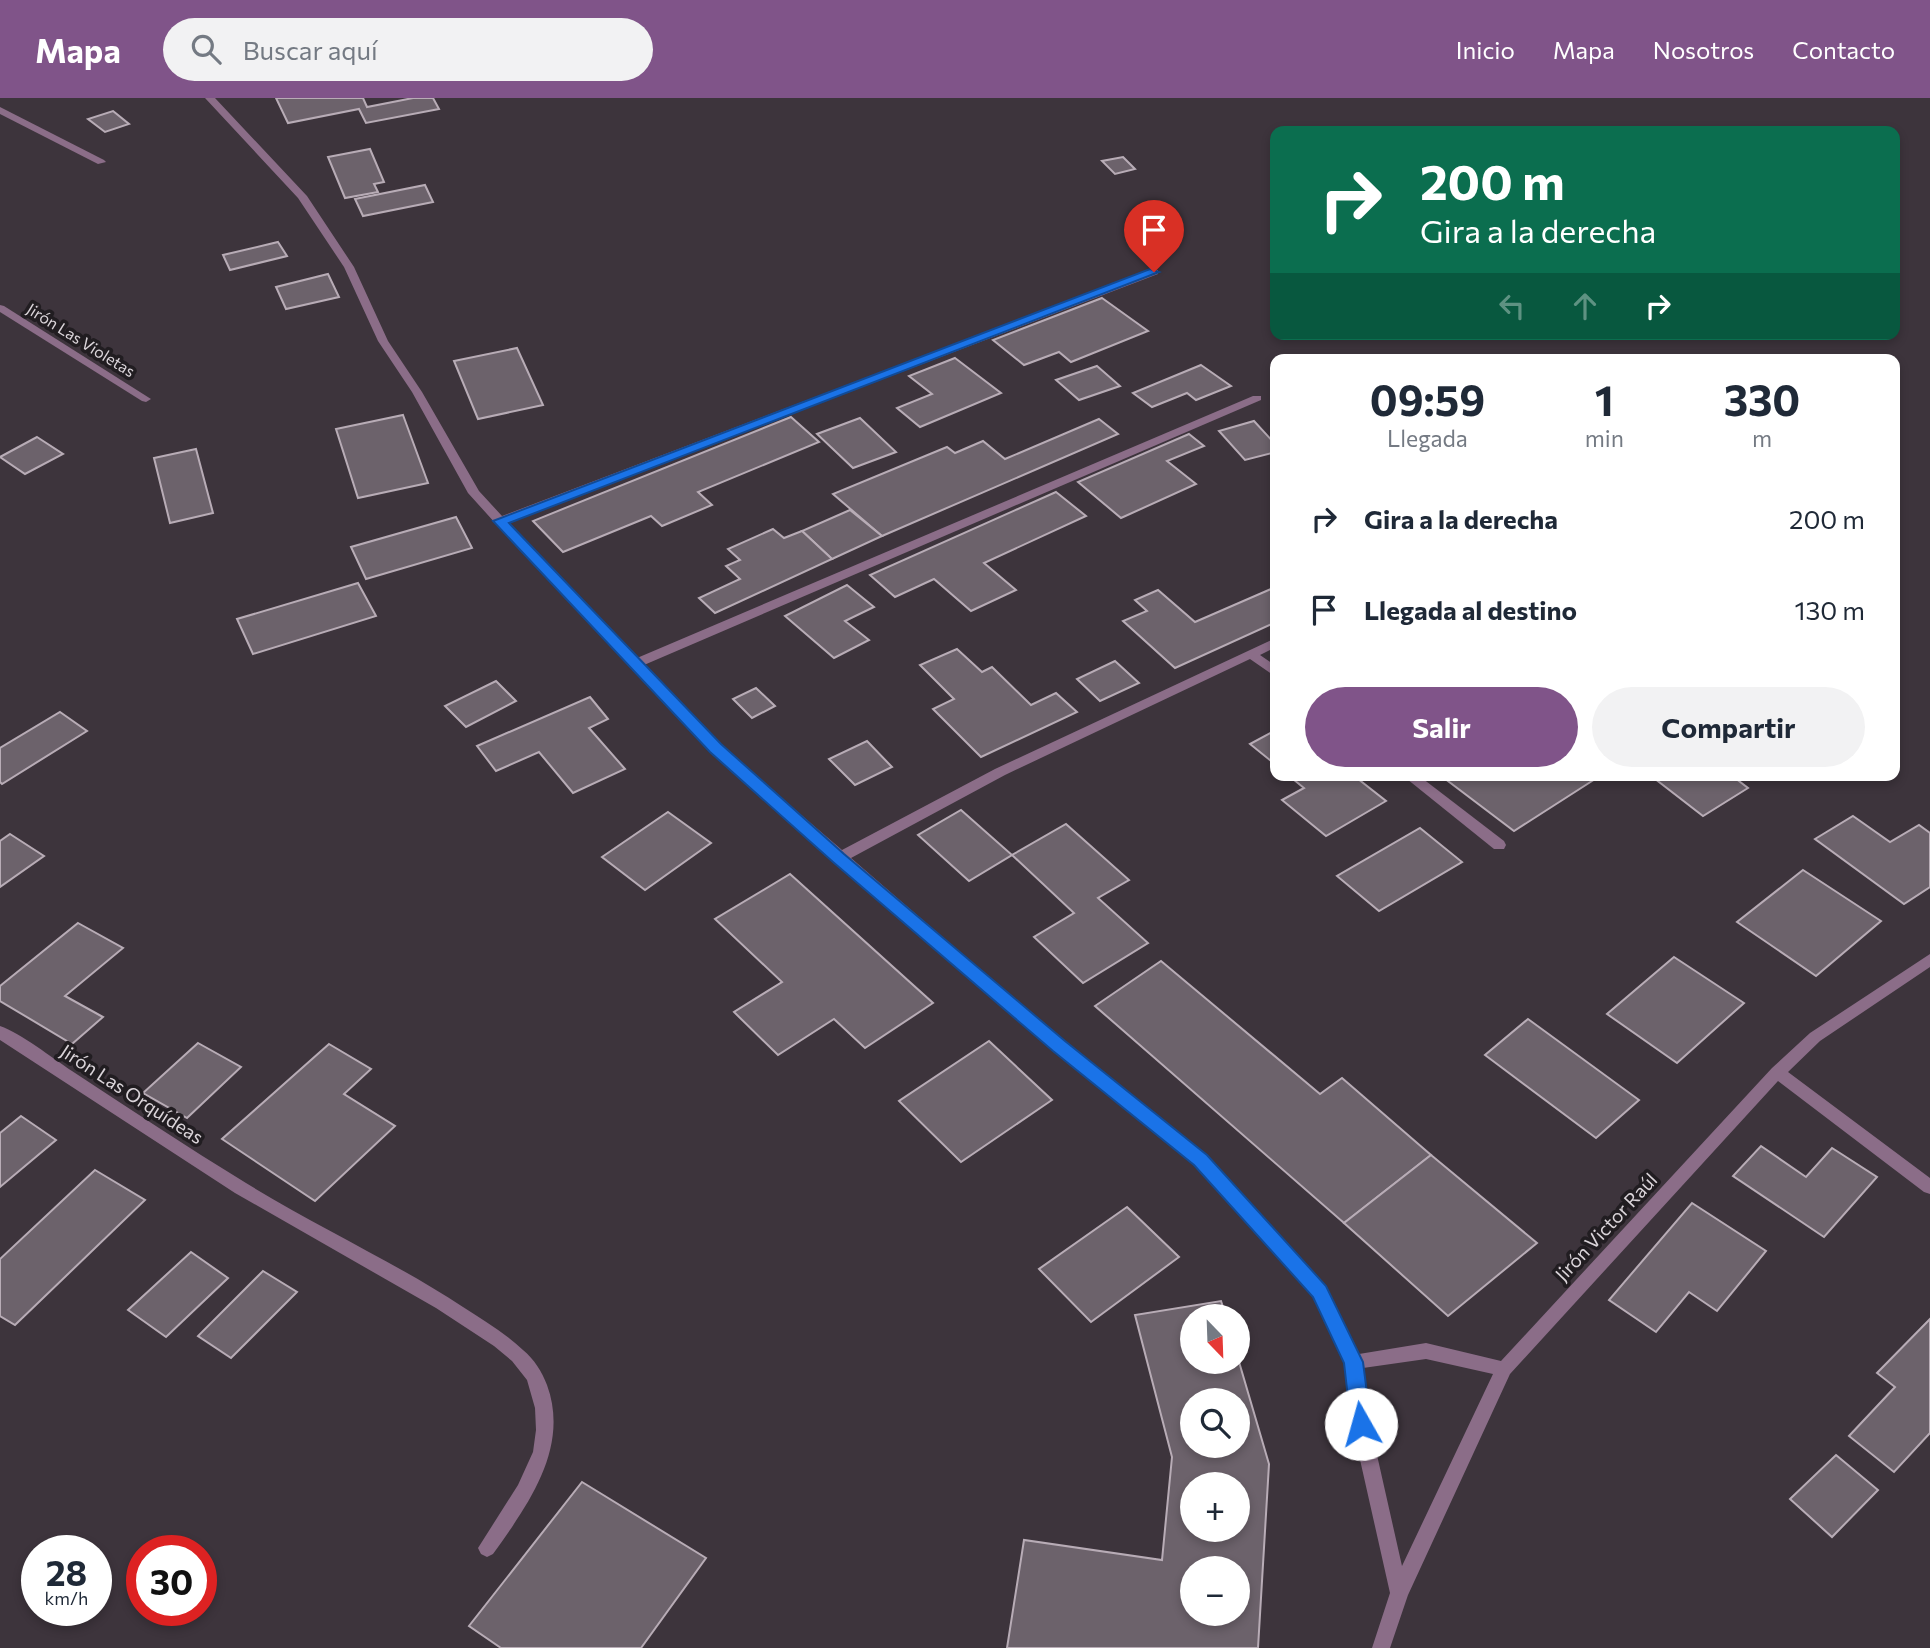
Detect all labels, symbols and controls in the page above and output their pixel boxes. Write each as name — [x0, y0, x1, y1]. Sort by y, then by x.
search box — [163, 18, 653, 81]
text: Mapa — [35, 29, 121, 70]
icon: search — [187, 30, 225, 68]
text: Buscar aquí — [243, 34, 378, 65]
text: Inicio — [1456, 35, 1515, 64]
text: Mapa — [1553, 35, 1615, 64]
text: Nosotros — [1653, 35, 1754, 64]
text: Contacto — [1792, 35, 1895, 64]
text: 200 m — [1420, 150, 1565, 210]
icon: right — [1305, 154, 1396, 245]
pin — [1124, 200, 1184, 272]
text: Gira a la derecha — [1420, 210, 1656, 250]
icon: arrive — [1135, 211, 1173, 249]
icon: left — [1493, 287, 1531, 325]
icon: ahead — [1566, 287, 1604, 325]
icon: right — [1639, 287, 1677, 325]
street label: Jirón Las Violetas — [24, 299, 139, 380]
text: 09:59 — [1370, 373, 1485, 425]
text: 1 — [1595, 373, 1614, 425]
text: 330 — [1724, 373, 1800, 425]
text: Llegada — [1387, 424, 1468, 452]
text: min — [1585, 424, 1624, 452]
text: m — [1752, 424, 1772, 452]
icon: right — [1305, 500, 1343, 538]
text: Gira a la derecha — [1364, 503, 1558, 534]
text: 200 m — [1789, 503, 1865, 534]
icon: arrive — [1305, 591, 1343, 629]
text: Llegada al destino — [1364, 594, 1577, 625]
text: 130 m — [1794, 594, 1865, 625]
button: Salir — [1305, 687, 1578, 767]
button: Compartir — [1592, 687, 1865, 767]
street label: Jirón Las Orquídeas — [57, 1039, 208, 1148]
street label: Jirón Victor Raúl — [1550, 1168, 1662, 1285]
north arrow — [1180, 1304, 1250, 1374]
map controls — [1180, 1304, 1250, 1626]
position arrow — [1324, 1387, 1398, 1461]
button: search — [1180, 1388, 1250, 1458]
button: + — [1180, 1472, 1250, 1542]
speed limit sign: 30 — [126, 1535, 217, 1626]
text: 28 — [46, 1550, 87, 1593]
button: − — [1180, 1556, 1250, 1626]
text: km/h — [45, 1587, 88, 1609]

